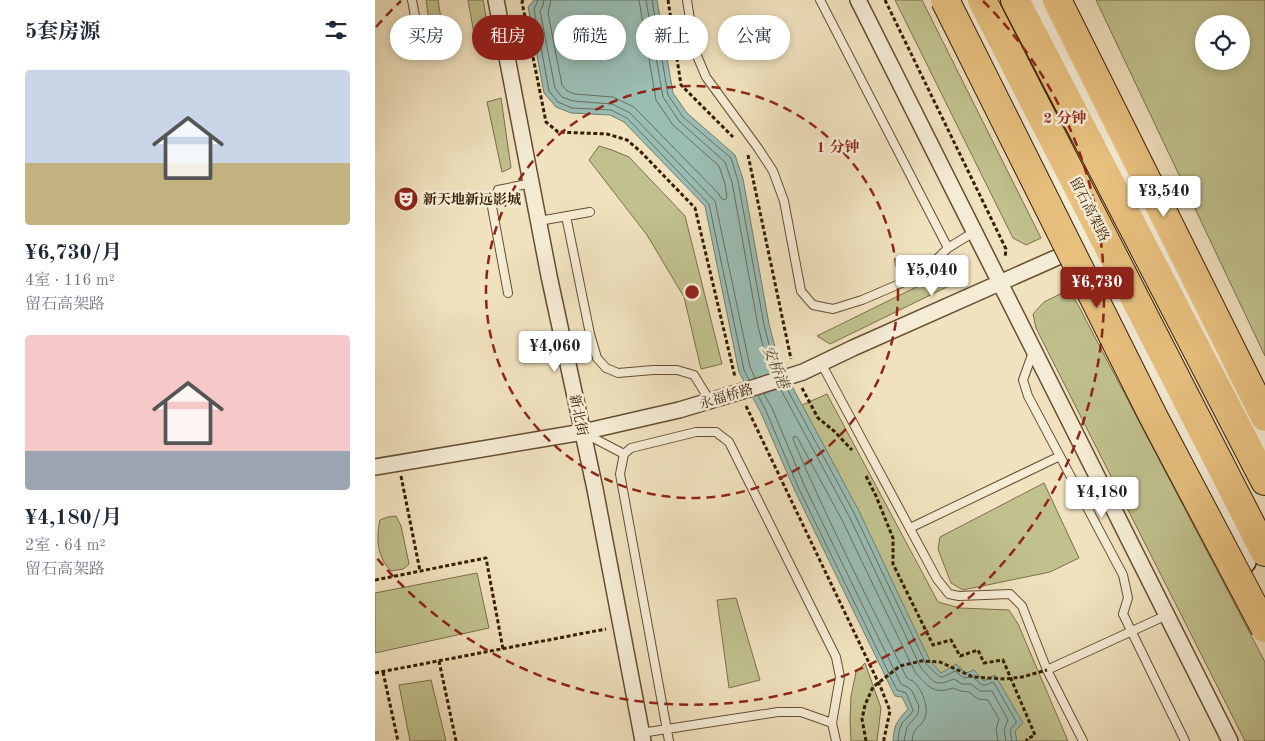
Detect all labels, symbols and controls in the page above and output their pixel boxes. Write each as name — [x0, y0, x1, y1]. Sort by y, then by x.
chip: 买房 — [390, 15, 462, 60]
chip: 租房 — [472, 15, 544, 60]
chip: 筛选 — [554, 15, 626, 60]
chip: 新上 — [636, 15, 708, 60]
chip: 公寓 — [718, 15, 790, 60]
map controls — [1195, 15, 1250, 70]
button: locate — [1195, 15, 1250, 70]
icon: filters — [322, 16, 350, 44]
text: 5套房源 — [25, 22, 100, 43]
icon: home — [143, 103, 233, 193]
text: 2 分钟 — [1044, 110, 1086, 127]
text: 1 分钟 — [817, 139, 859, 156]
street label: 留石高架路 — [1067, 175, 1112, 244]
pin: ¥3,540 — [1123, 176, 1205, 218]
text: ¥3,540 — [1139, 184, 1189, 200]
theatre icon: 新天地新远影城 — [393, 186, 419, 212]
place label: 新天地新远影城 — [423, 192, 521, 207]
text: ¥6,730/月 — [25, 243, 122, 264]
pin: ¥5,040 — [891, 254, 973, 297]
text: ¥5,040 — [907, 263, 957, 279]
pin: ¥6,730 — [1056, 266, 1138, 309]
text: 4室 · 116 m² — [25, 273, 115, 289]
text: ¥6,730 — [1072, 275, 1122, 291]
centre of rings — [683, 283, 701, 301]
text: 留石高架路 — [25, 297, 105, 313]
pin: ¥4,060 — [514, 330, 596, 373]
text: ¥4,060 — [530, 339, 580, 355]
water label: 安桥港 — [759, 343, 793, 393]
icon: home — [143, 368, 233, 458]
street label: 永福桥路 — [697, 381, 755, 412]
street label: 新北街 — [567, 393, 590, 437]
pin: ¥4,180 — [1061, 476, 1143, 519]
text: ¥4,180 — [1077, 485, 1127, 501]
text: ¥4,180/月 — [25, 508, 122, 529]
text: 2室 · 64 m² — [25, 538, 106, 554]
text: 留石高架路 — [25, 562, 105, 578]

